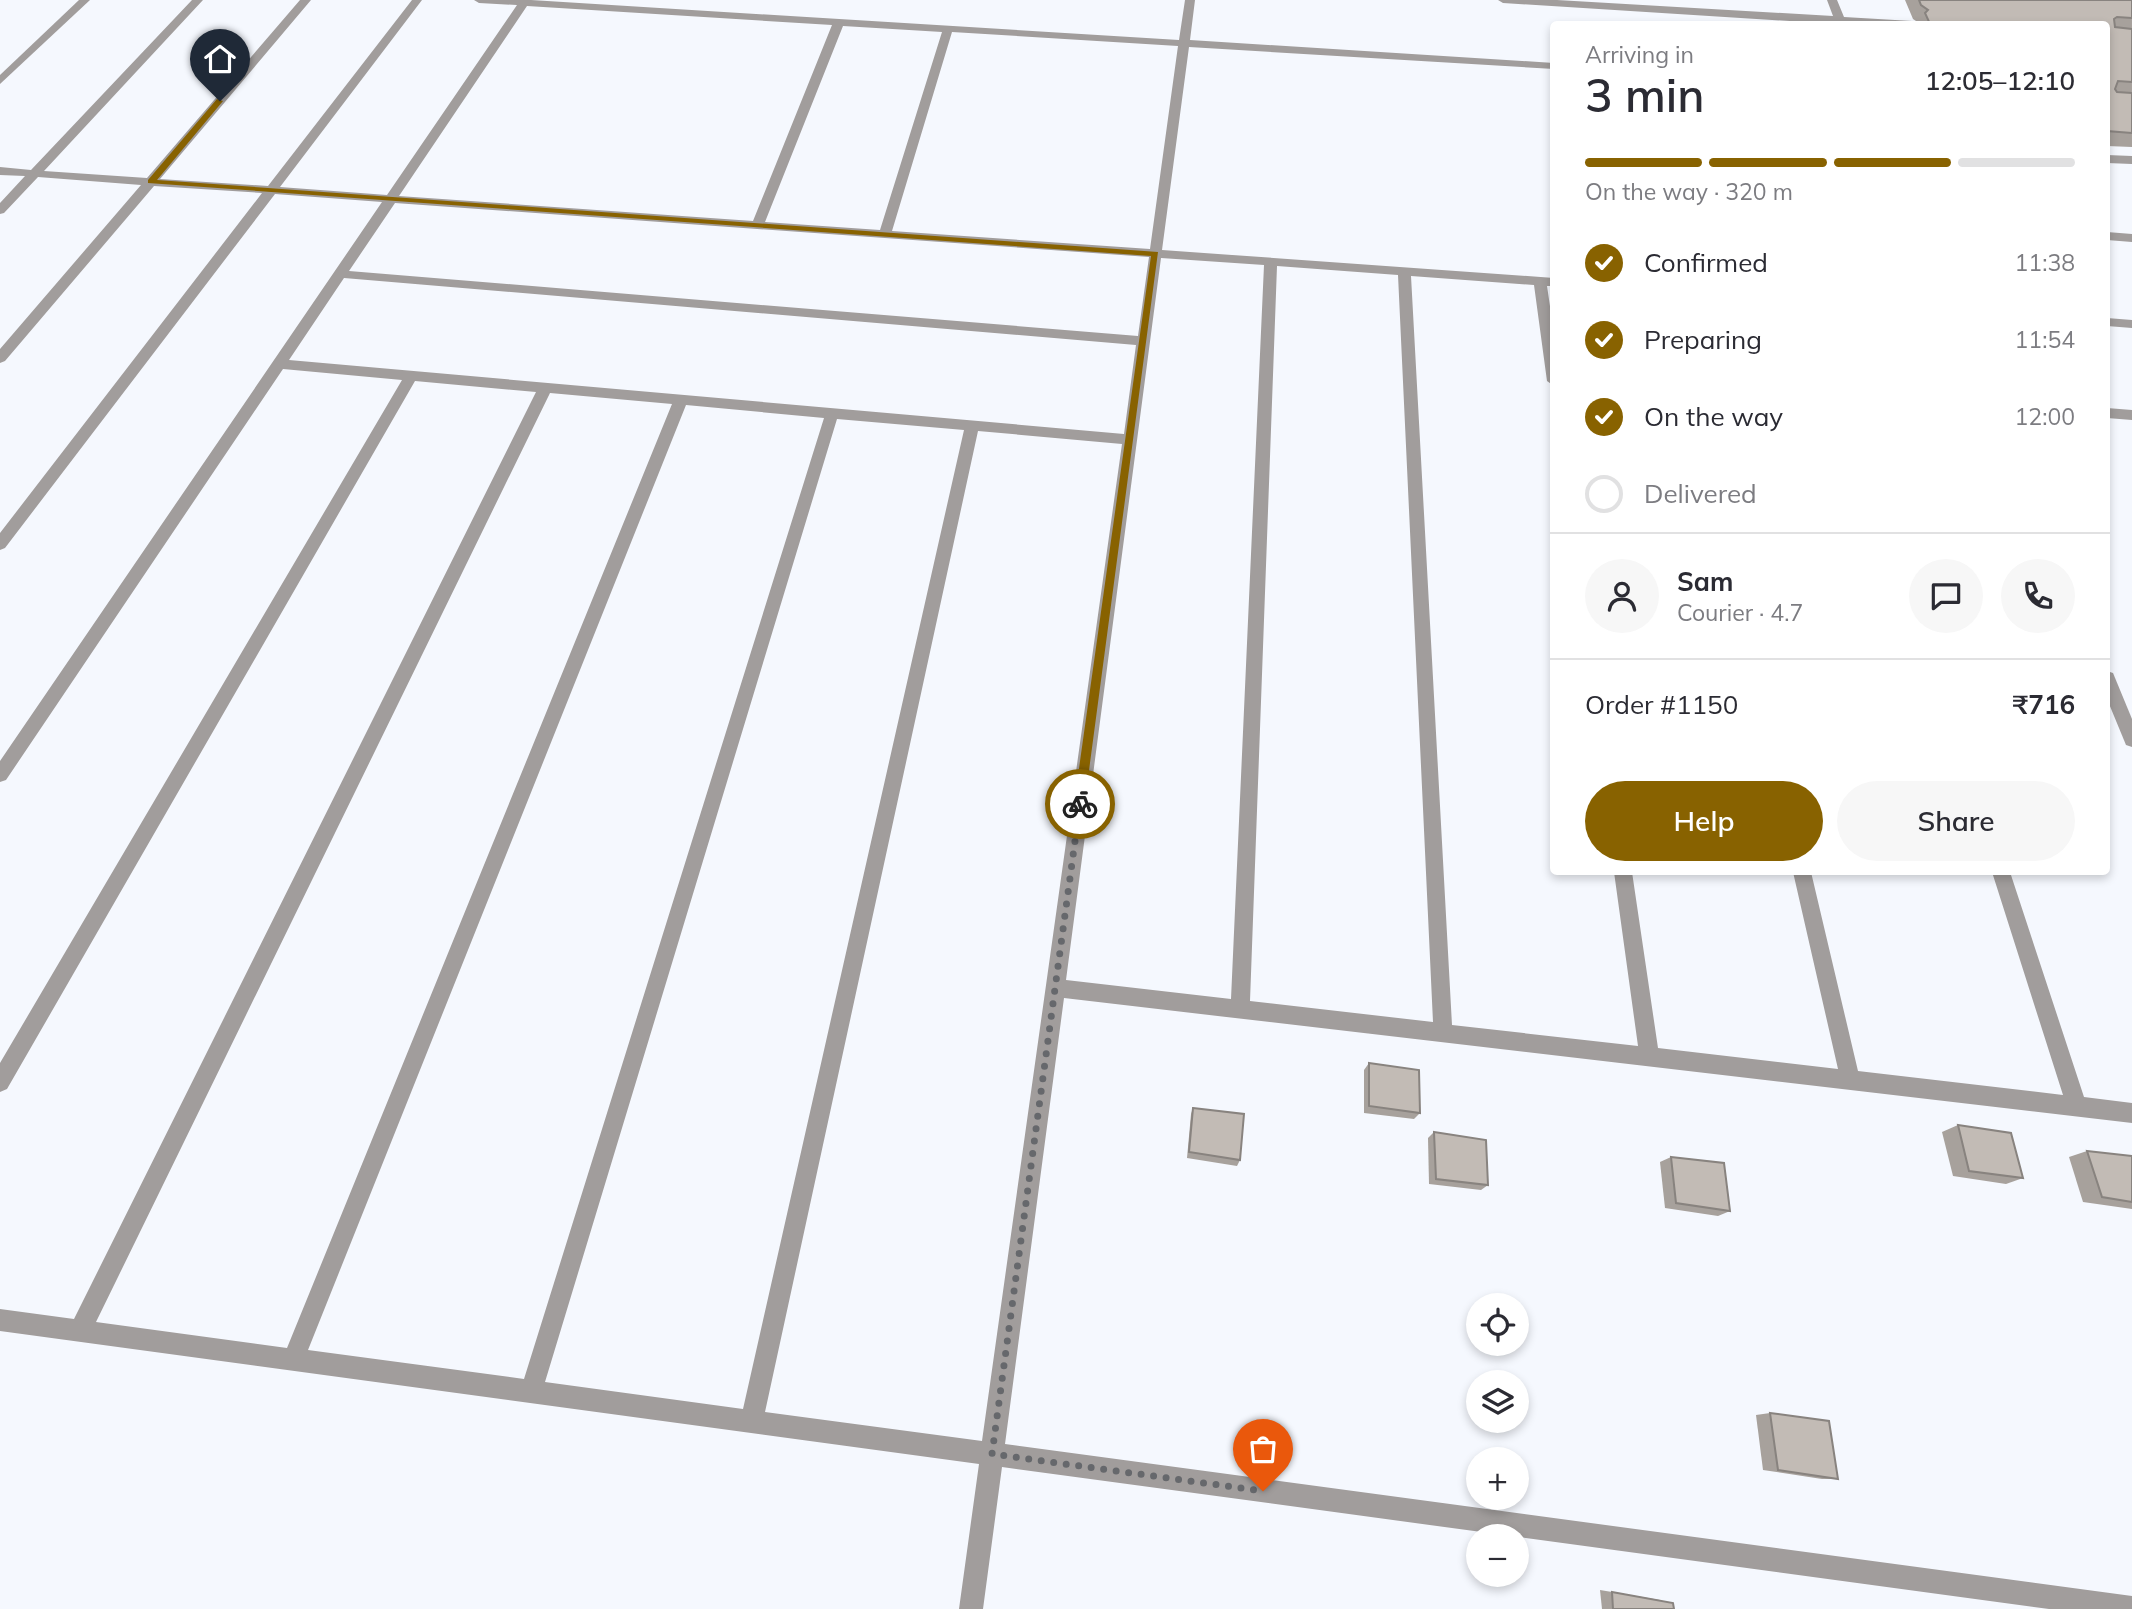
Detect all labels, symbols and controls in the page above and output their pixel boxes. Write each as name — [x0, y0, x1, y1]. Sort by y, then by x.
pin — [190, 29, 250, 101]
icon: home — [201, 40, 239, 78]
text: Arriving in — [1585, 40, 1694, 69]
text: 12:05–12:10 — [1925, 64, 2075, 97]
text: 3 min — [1585, 66, 1704, 124]
text: On the way · 320 m — [1585, 177, 1793, 206]
icon: check — [1585, 244, 1623, 282]
text: Confirmed — [1644, 246, 1768, 279]
text: 11:38 — [2015, 248, 2075, 277]
icon: check — [1585, 321, 1623, 359]
text: Preparing — [1644, 323, 1762, 356]
text: 11:54 — [2015, 325, 2075, 354]
icon: check — [1585, 398, 1623, 436]
text: On the way — [1644, 400, 1783, 433]
text: 12:00 — [2015, 402, 2075, 431]
text: Delivered — [1644, 477, 1757, 510]
button: person — [1585, 559, 1659, 633]
button: chat — [1909, 559, 1983, 633]
button: phone — [2001, 559, 2075, 633]
text: Sam — [1677, 565, 1733, 598]
text: Courier · 4.7 — [1677, 598, 1803, 627]
text: Order #1150 — [1585, 688, 1738, 721]
text: ₹716 — [2013, 688, 2075, 721]
courier — [1045, 769, 1115, 839]
button: Help — [1585, 781, 1823, 861]
button: Share — [1837, 781, 2075, 861]
icon: bike — [1061, 785, 1099, 823]
map controls — [1466, 1293, 1529, 1587]
button: locate — [1466, 1293, 1529, 1356]
button: layers — [1466, 1370, 1529, 1433]
pin — [1233, 1419, 1293, 1491]
icon: bag — [1244, 1430, 1282, 1468]
button: + — [1466, 1447, 1529, 1510]
button: − — [1466, 1524, 1529, 1587]

